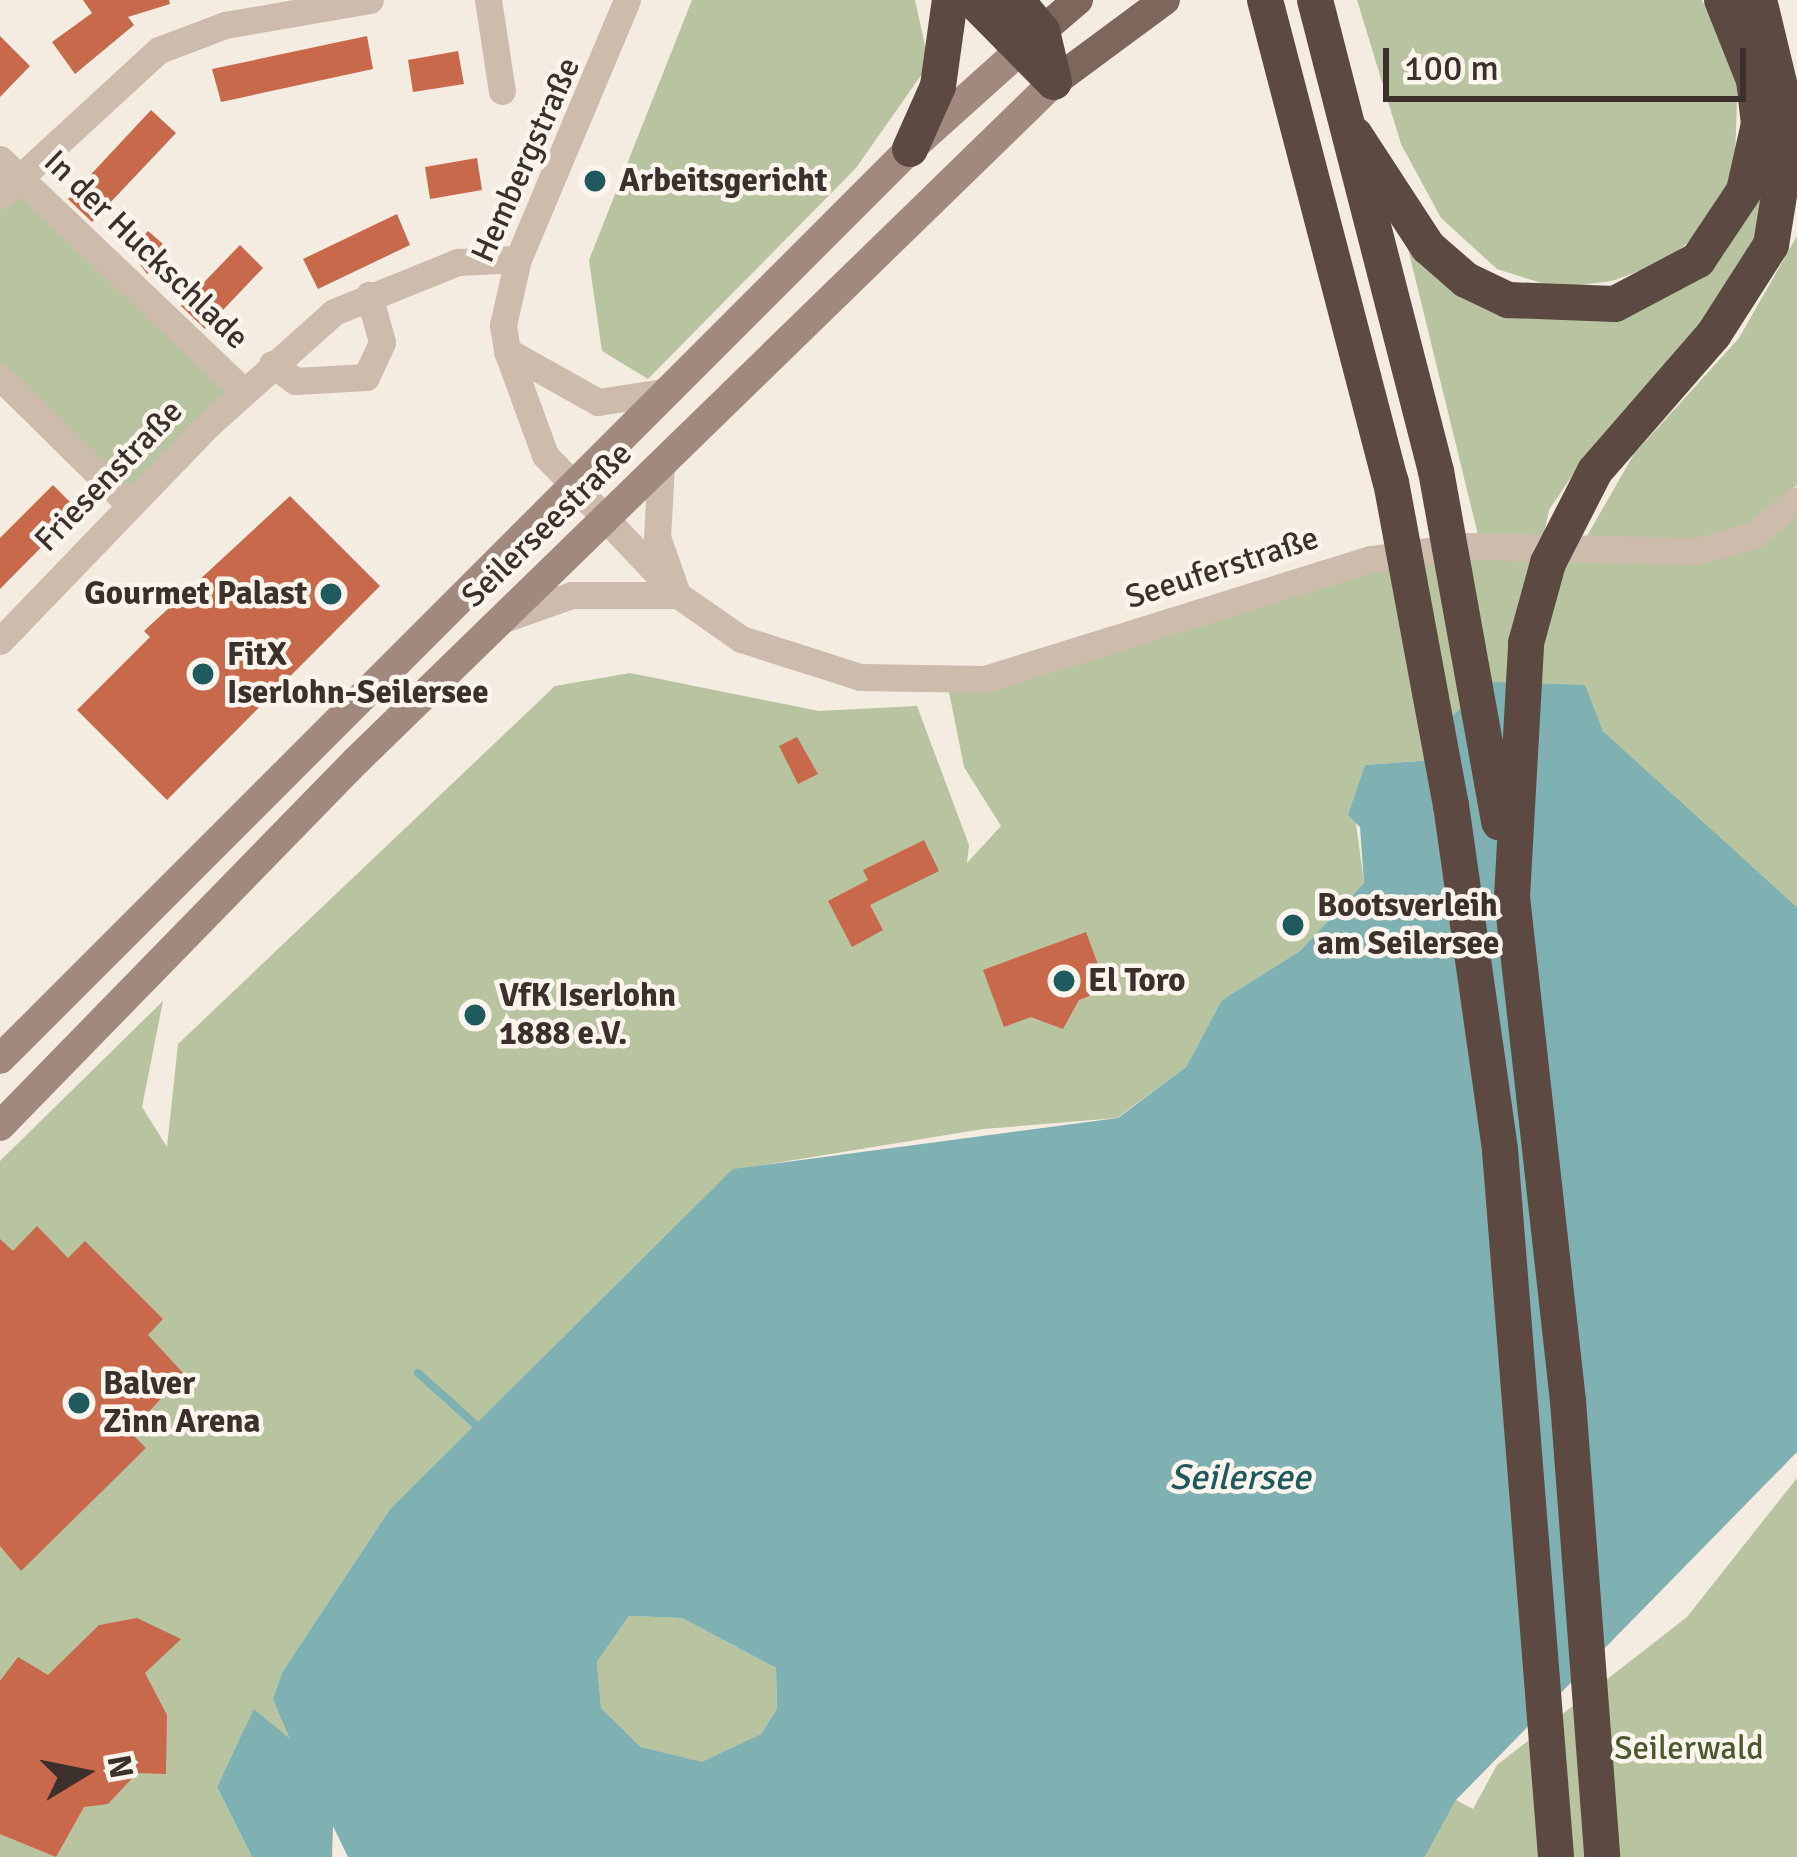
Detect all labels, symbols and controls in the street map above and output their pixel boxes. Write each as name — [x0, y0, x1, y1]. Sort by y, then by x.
scale bar — [1389, 24, 1752, 98]
text: 100 m — [1404, 46, 1499, 91]
street label: Hembergstraße — [463, 51, 589, 269]
street label: In der Huckschlade — [35, 142, 257, 358]
place label: Arbeitsgericht — [619, 161, 827, 201]
marker: Arbeitsgericht — [582, 168, 608, 194]
street label: Friesenstraße — [27, 392, 191, 560]
street label: Seilerseestraße — [454, 434, 640, 616]
street label: Seeuferstraße — [1120, 518, 1324, 618]
place label: Gourmet Palast — [84, 574, 307, 614]
marker: Gourmet Palast — [318, 581, 344, 607]
place label: FitX Iserlohn-Seilersee — [227, 635, 489, 713]
marker: FitX Iserlohn-Seilersee — [190, 661, 216, 687]
place label: Bootsverleih am Seilersee — [1317, 886, 1499, 964]
marker: Bootsverleih am Seilersee — [1280, 912, 1306, 938]
place label: El Toro — [1088, 961, 1186, 1001]
marker: El Toro — [1051, 968, 1077, 994]
place label: VfK Iserlohn 1888 e.V. — [499, 976, 676, 1054]
marker: VfK Iserlohn 1888 e.V. — [462, 1002, 488, 1028]
place label: Balver Zinn Arena — [103, 1364, 260, 1442]
marker: Balver Zinn Arena — [66, 1390, 92, 1416]
water label: Seilersee — [1169, 1456, 1311, 1500]
north arrow — [24, 1713, 144, 1833]
park label: Seilerwald — [1614, 1729, 1764, 1769]
text: N — [98, 1752, 142, 1782]

